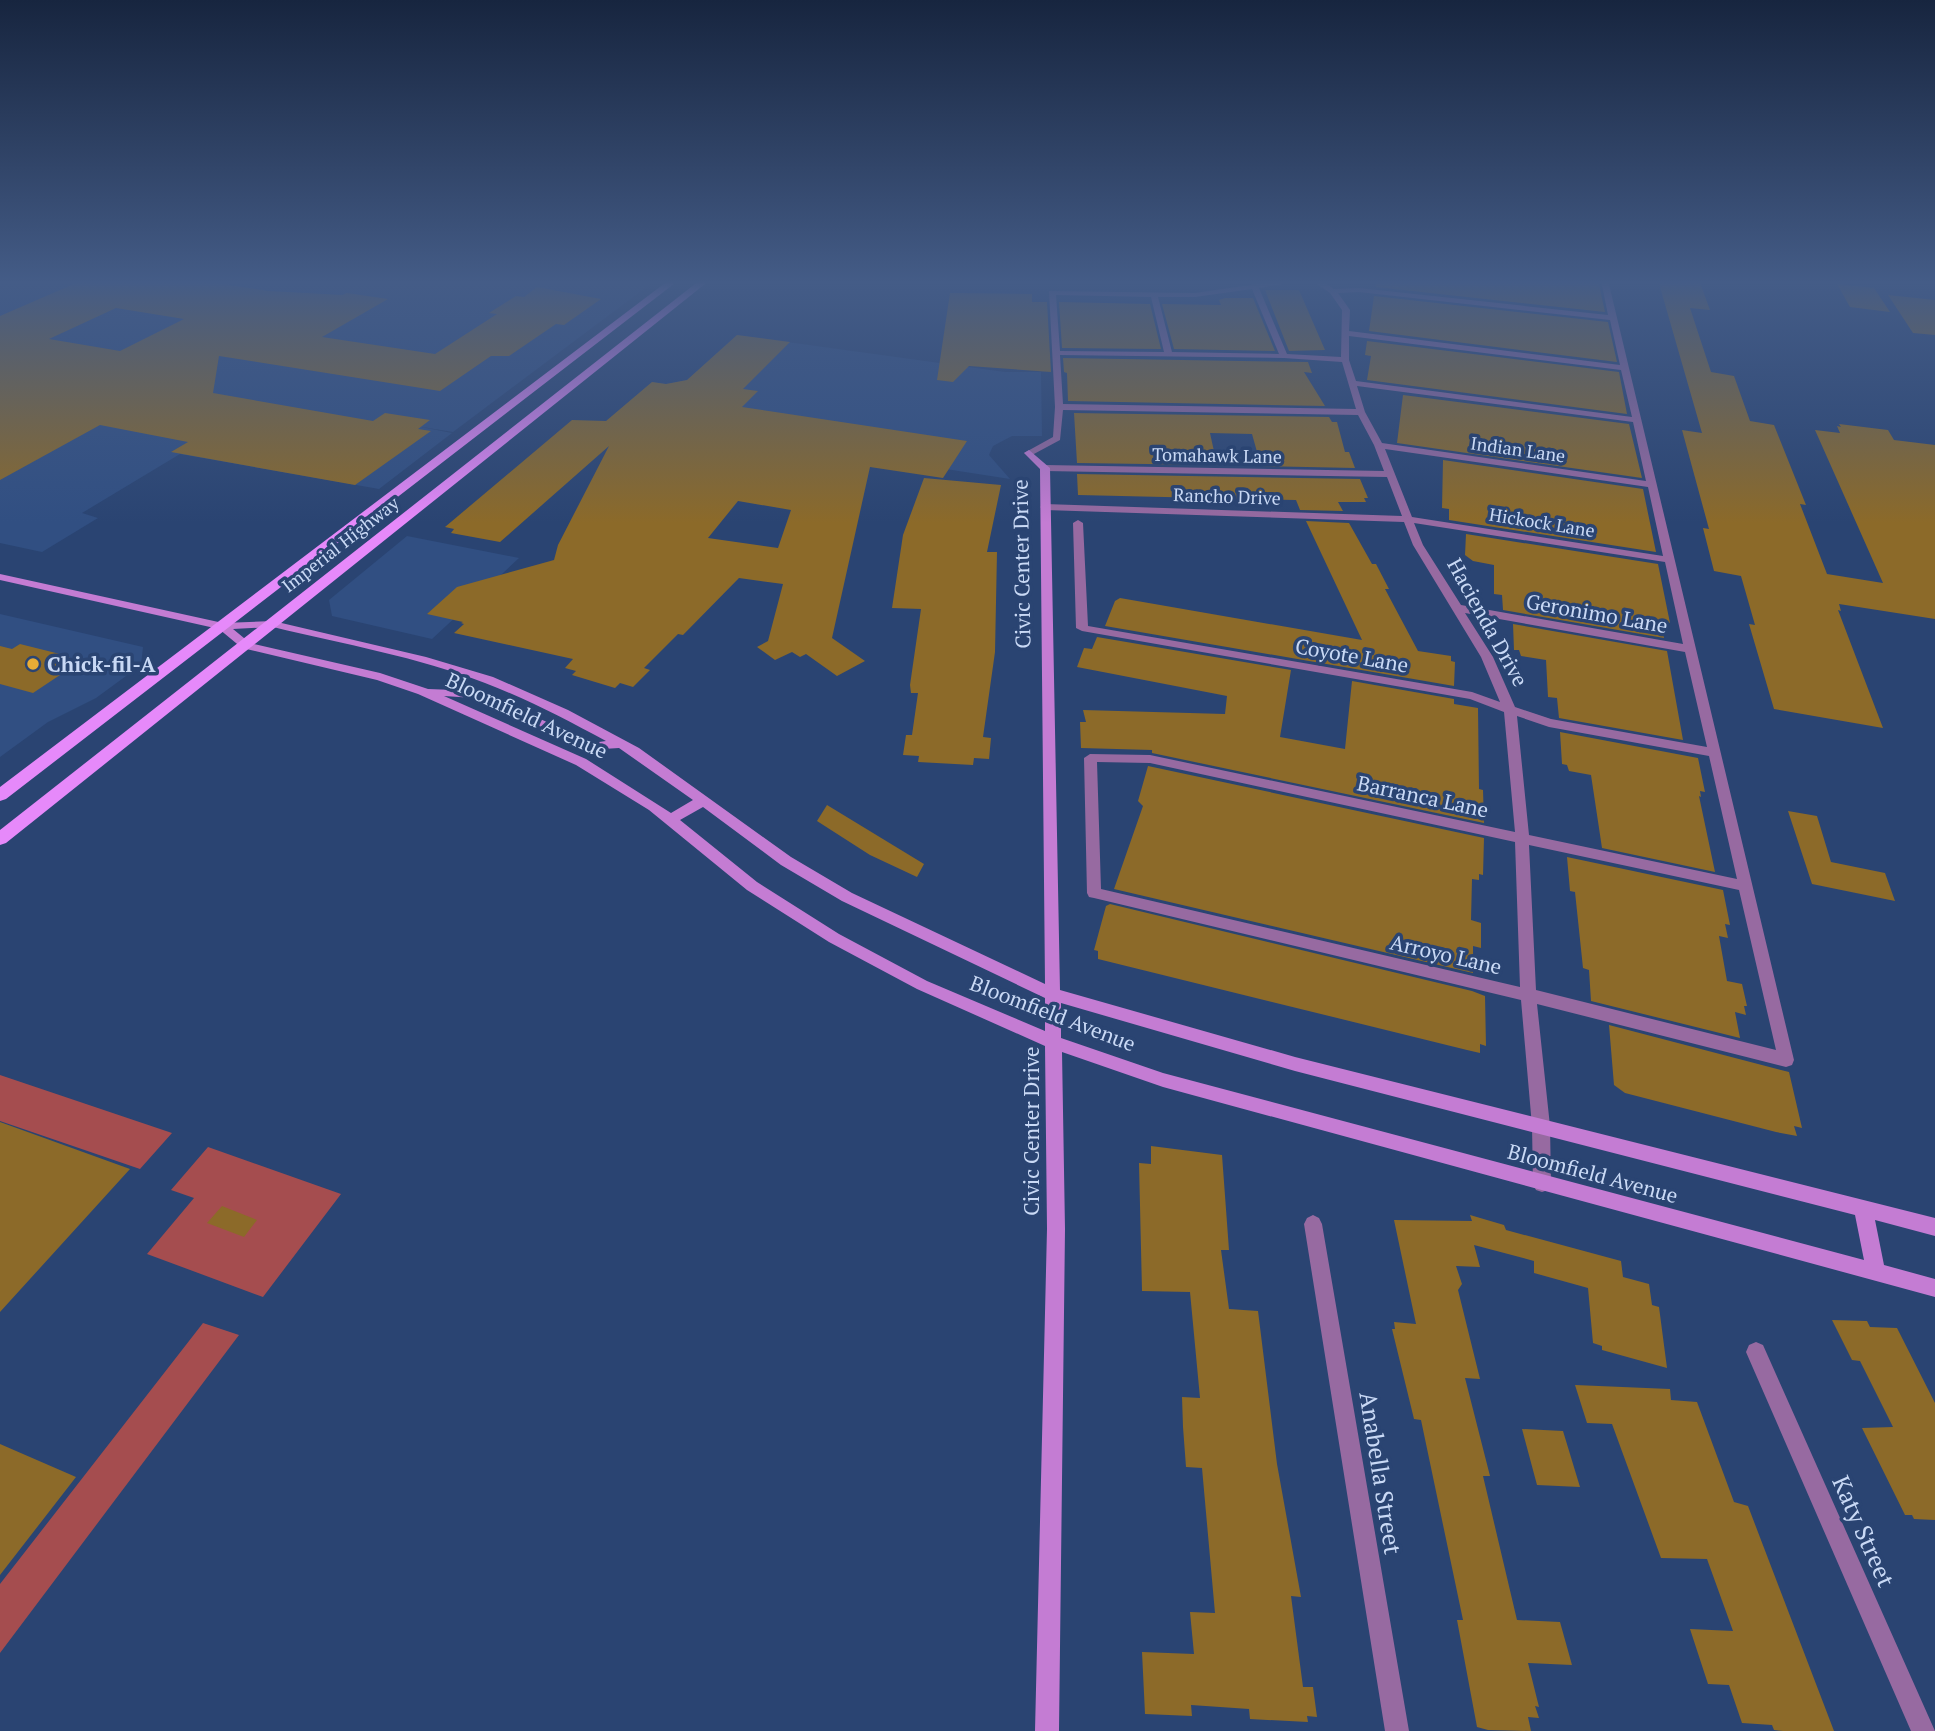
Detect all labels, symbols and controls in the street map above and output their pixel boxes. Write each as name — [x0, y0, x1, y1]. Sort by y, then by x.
street label: Indian Lane — [1469, 430, 1567, 468]
street label: Tomahawk Lane — [1152, 442, 1282, 468]
street label: Civic Center Drive — [1006, 479, 1036, 649]
street label: Rancho Drive — [1173, 482, 1281, 510]
street label: Imperial Highway — [277, 490, 404, 597]
street label: Hickock Lane — [1487, 502, 1597, 542]
street label: Hacienda Drive — [1441, 553, 1535, 691]
street label: Geronimo Lane — [1524, 587, 1670, 639]
street label: Coyote Lane — [1293, 631, 1411, 679]
place label: Chick-fil-A — [47, 650, 156, 678]
marker: Chick-fil-A — [25, 656, 41, 672]
street label: Bloomfield Avenue — [442, 665, 612, 765]
street label: Barranca Lane — [1355, 768, 1491, 824]
street label: Arroyo Lane — [1387, 928, 1505, 980]
street label: Bloomfield Avenue — [966, 969, 1140, 1057]
street label: Civic Center Drive — [1017, 1046, 1045, 1216]
street label: Bloomfield Avenue — [1505, 1137, 1681, 1209]
street label: Anabella Street — [1352, 1389, 1410, 1557]
street label: Katy Street — [1825, 1470, 1903, 1592]

